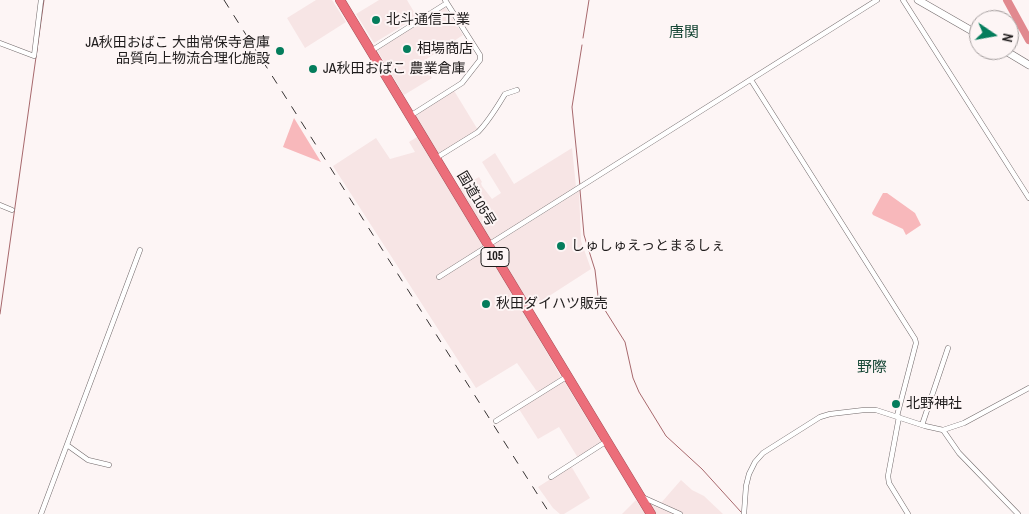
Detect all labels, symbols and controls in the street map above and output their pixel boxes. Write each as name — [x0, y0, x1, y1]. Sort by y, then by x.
north arrow — [969, 10, 1019, 60]
place label: 北斗通信工業 — [386, 12, 470, 28]
marker: 北斗通信工業 — [370, 14, 382, 26]
district label: 唐関 — [669, 24, 699, 42]
text: N — [998, 32, 1017, 44]
place label: JA秋田おばこ 大曲常保寺倉庫 品質向上物流合理化施設 — [85, 35, 270, 68]
place label: 相場商店 — [417, 41, 473, 57]
marker: 相場商店 — [401, 43, 413, 55]
marker: JA秋田おばこ 大曲常保寺倉庫 品質向上物流合理化施設 — [274, 45, 286, 57]
place label: JA秋田おばこ 農業倉庫 — [323, 61, 466, 77]
marker: JA秋田おばこ 農業倉庫 — [307, 63, 319, 75]
street label: 国道105号 — [453, 168, 499, 230]
place label: しゅしゅえっとまるしぇ — [571, 238, 725, 254]
marker: しゅしゅえっとまるしぇ — [555, 240, 567, 252]
road number: 105 — [481, 248, 509, 266]
place label: 秋田ダイハツ販売 — [496, 296, 608, 312]
marker: 秋田ダイハツ販売 — [480, 298, 492, 310]
district label: 野際 — [857, 359, 887, 377]
place label: 北野神社 — [906, 396, 962, 412]
marker: 北野神社 — [890, 398, 902, 410]

